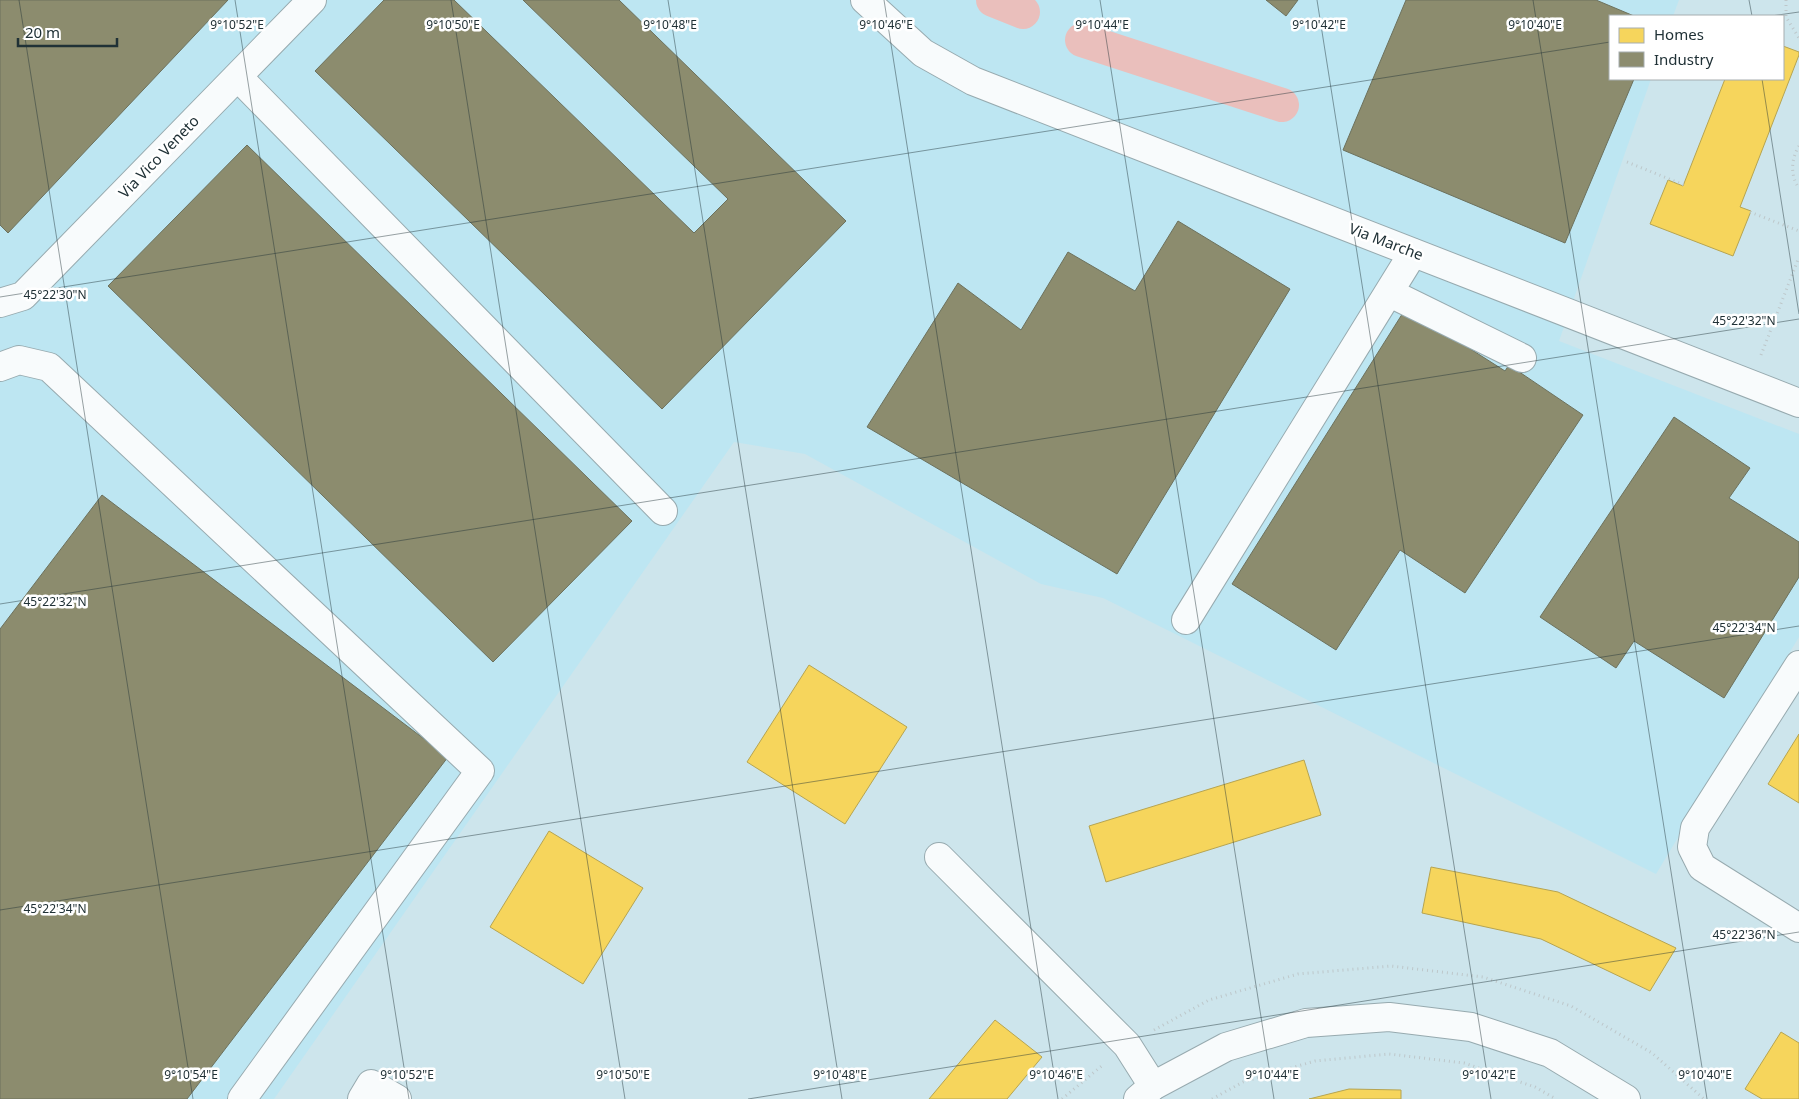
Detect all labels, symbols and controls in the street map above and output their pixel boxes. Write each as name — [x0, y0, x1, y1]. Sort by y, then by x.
scale bar — [18, 15, 116, 47]
legend — [1609, 15, 1784, 80]
text: 9°10'52"E — [210, 16, 264, 33]
text: 9°10'50"E — [426, 16, 480, 33]
text: 9°10'48"E — [643, 16, 697, 33]
text: 9°10'46"E — [859, 16, 913, 33]
text: 9°10'44"E — [1075, 16, 1129, 33]
text: 9°10'42"E — [1292, 16, 1346, 33]
text: 9°10'40"E — [1508, 16, 1562, 33]
text: 20 m — [25, 22, 60, 42]
text: Homes — [1654, 24, 1704, 44]
text: Industry — [1654, 49, 1714, 69]
street label: Via Vico Veneto — [114, 111, 203, 202]
street label: Via Marche — [1346, 218, 1426, 264]
text: 45°22'30"N — [23, 286, 87, 303]
text: 45°22'32"N — [1712, 312, 1776, 329]
text: 45°22'32"N — [23, 593, 87, 610]
text: 45°22'34"N — [1712, 619, 1776, 636]
text: 45°22'34"N — [23, 900, 87, 917]
text: 45°22'36"N — [1712, 926, 1776, 943]
text: 9°10'54"E — [164, 1066, 218, 1083]
text: 9°10'52"E — [380, 1066, 434, 1083]
text: 9°10'50"E — [596, 1066, 650, 1083]
text: 9°10'48"E — [813, 1066, 867, 1083]
text: 9°10'46"E — [1029, 1066, 1083, 1083]
text: 9°10'44"E — [1245, 1066, 1299, 1083]
text: 9°10'42"E — [1462, 1066, 1516, 1083]
text: 9°10'40"E — [1678, 1066, 1732, 1083]

